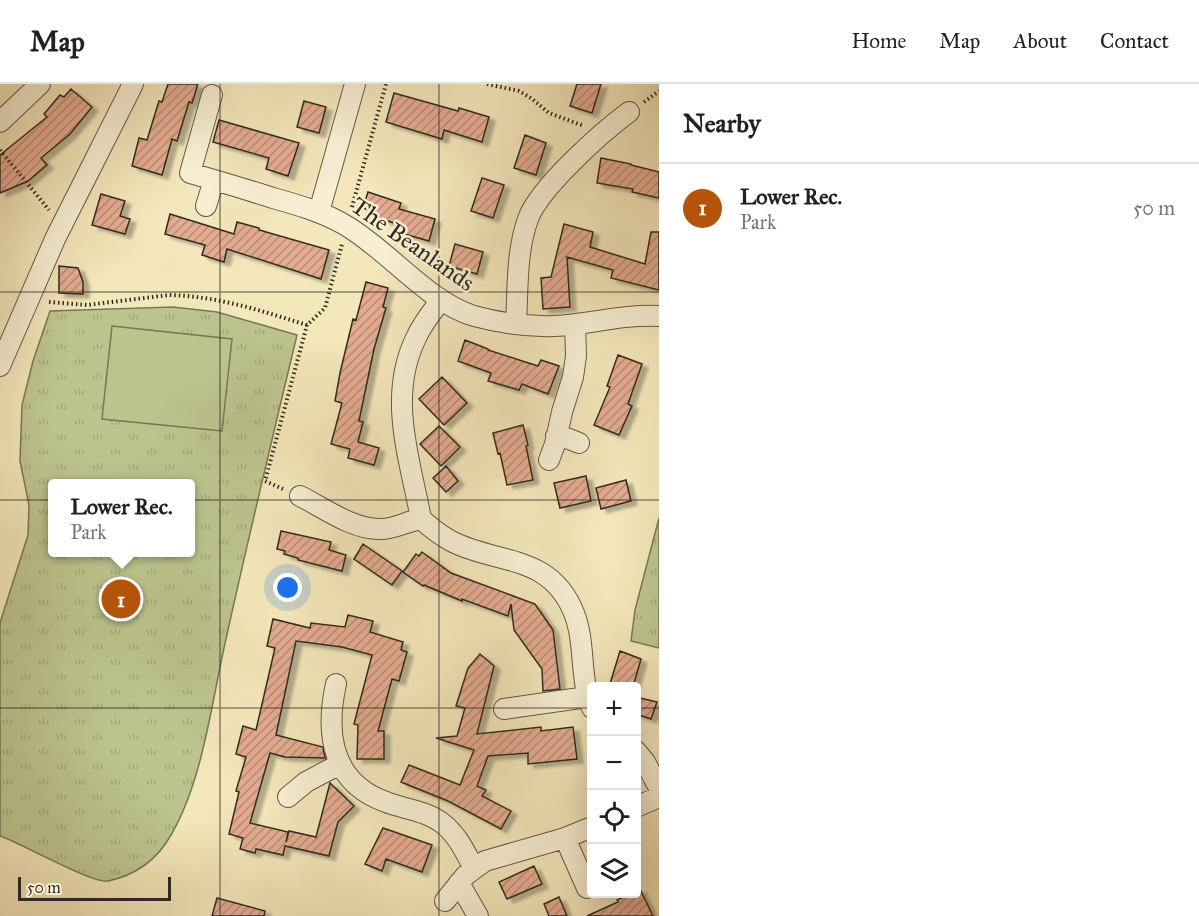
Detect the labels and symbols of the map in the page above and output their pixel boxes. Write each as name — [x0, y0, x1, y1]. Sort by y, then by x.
street label: The Beanlands — [345, 190, 481, 298]
your location — [273, 573, 302, 602]
pin: 1 — [102, 576, 140, 622]
scale bar — [18, 874, 171, 902]

